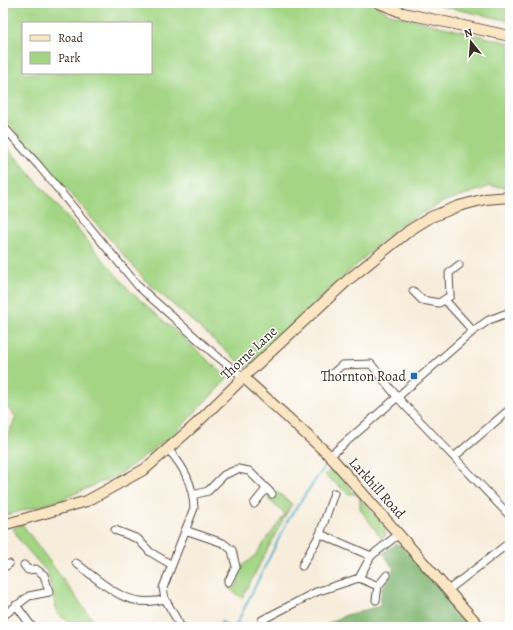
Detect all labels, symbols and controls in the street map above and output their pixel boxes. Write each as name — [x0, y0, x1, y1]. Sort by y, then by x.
legend — [22, 22, 152, 74]
north arrow — [451, 22, 491, 62]
text: N — [462, 25, 474, 41]
text: Road — [58, 30, 84, 46]
text: Park — [58, 50, 81, 66]
street label: Thorne Lane — [217, 322, 281, 384]
place label: Thornton Road — [321, 367, 406, 386]
marker: Thornton Road — [409, 371, 419, 381]
street label: Larkhill Road — [344, 453, 410, 523]

